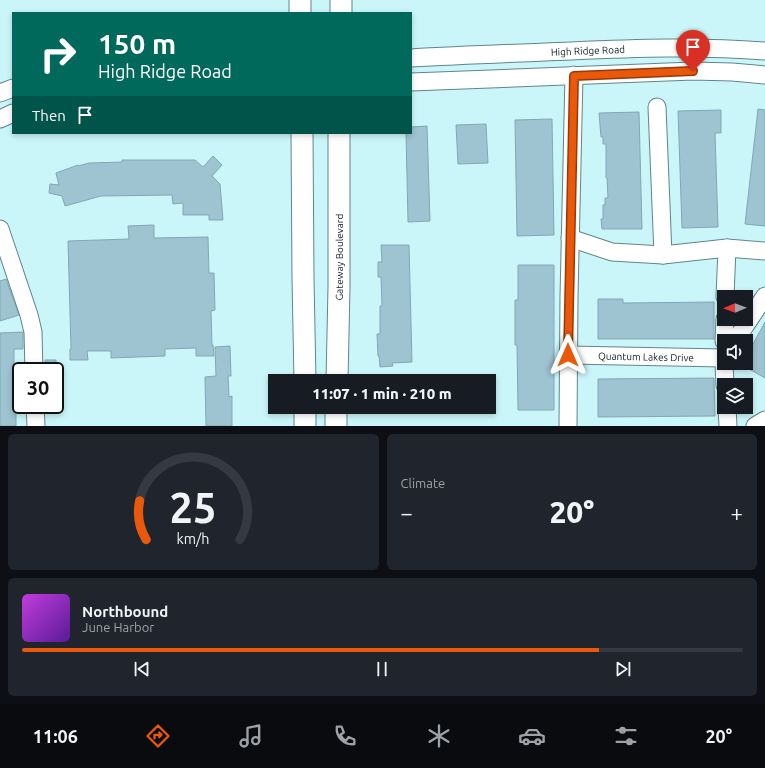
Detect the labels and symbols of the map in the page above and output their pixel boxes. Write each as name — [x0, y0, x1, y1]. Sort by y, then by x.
pin — [676, 30, 710, 71]
street label: High Ridge Road — [551, 43, 625, 57]
street label: Gateway Boulevard — [333, 213, 345, 301]
north arrow — [717, 290, 753, 326]
position arrow — [547, 334, 589, 376]
street label: Quantum Lakes Drive — [598, 350, 694, 363]
speed limit sign: 30 — [12, 362, 64, 414]

